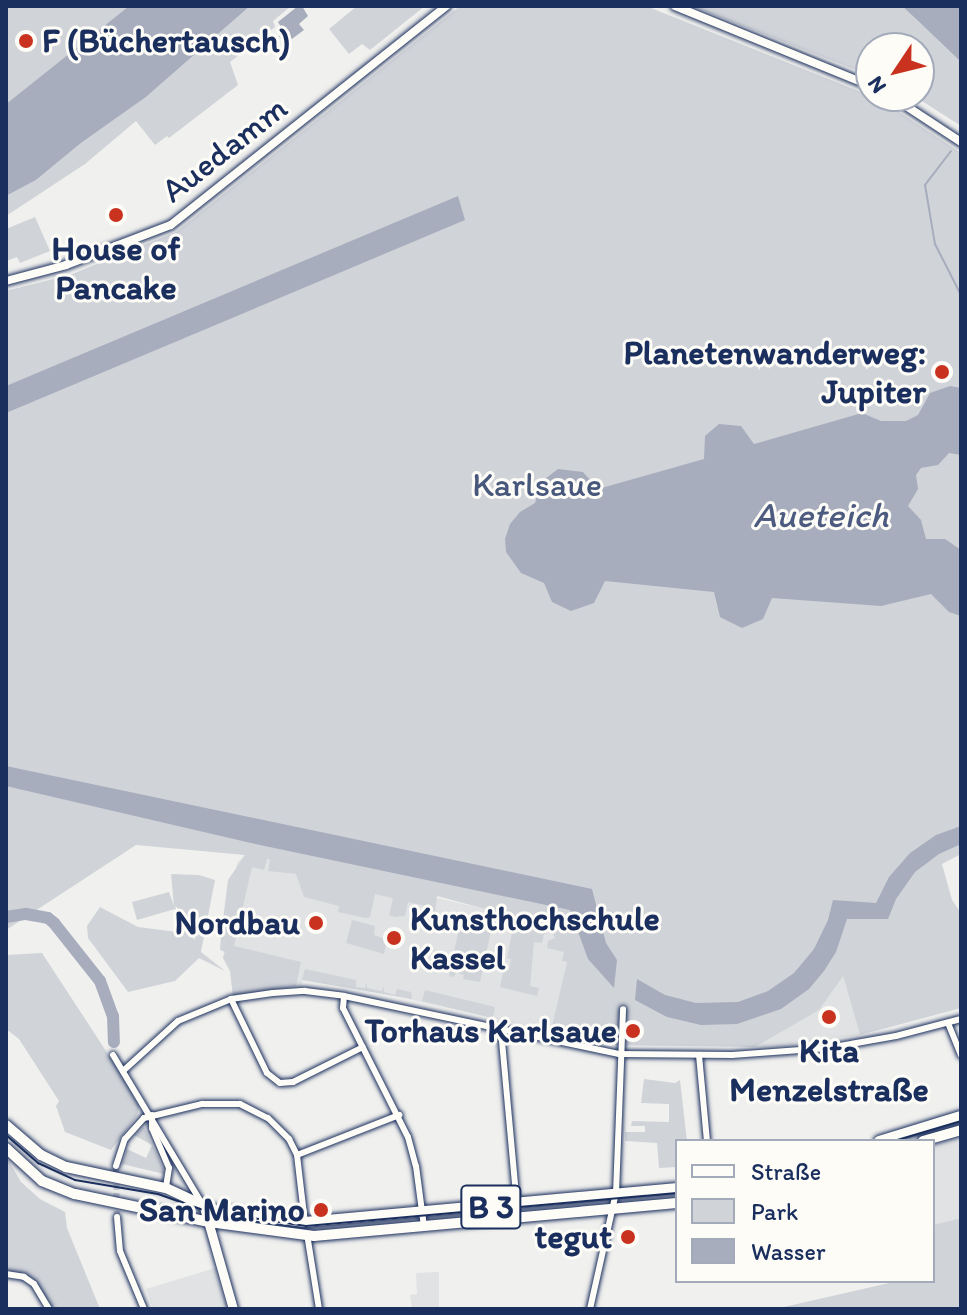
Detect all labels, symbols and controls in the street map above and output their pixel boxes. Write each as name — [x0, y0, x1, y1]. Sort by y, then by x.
place label: F (Büchertausch) — [42, 21, 291, 61]
marker: F (Büchertausch) — [17, 32, 35, 50]
north arrow — [855, 32, 935, 112]
text: N — [861, 71, 892, 99]
street label: Auedamm — [153, 87, 295, 211]
marker: House of Pancake — [107, 206, 125, 224]
place label: House of Pancake — [52, 228, 180, 308]
place label: Planetenwanderweg: Jupiter — [623, 332, 926, 412]
marker: Planetenwanderweg: Jupiter — [933, 363, 951, 381]
park label: Karlsaue — [472, 465, 602, 505]
water label: Aueteich — [753, 493, 889, 537]
place label: Kunsthochschule Kassel — [410, 898, 660, 978]
place label: Nordbau — [175, 903, 300, 943]
marker: Nordbau — [307, 914, 325, 932]
marker: Kunsthochschule Kassel — [385, 929, 403, 947]
marker: Kita Menzelstraße — [820, 1008, 838, 1026]
place label: Torhaus Karlsaue — [365, 1011, 617, 1051]
marker: Torhaus Karlsaue — [624, 1022, 642, 1040]
place label: Kita Menzelstraße — [729, 1030, 929, 1110]
legend — [675, 1139, 935, 1283]
text: Straße — [751, 1157, 821, 1186]
road number: B 3 — [459, 1179, 523, 1235]
place label: San Marino — [139, 1190, 305, 1230]
text: Park — [751, 1197, 798, 1226]
marker: San Marino — [312, 1201, 330, 1219]
place label: tegut — [534, 1217, 612, 1257]
marker: tegut — [619, 1228, 637, 1246]
text: Wasser — [751, 1237, 825, 1266]

